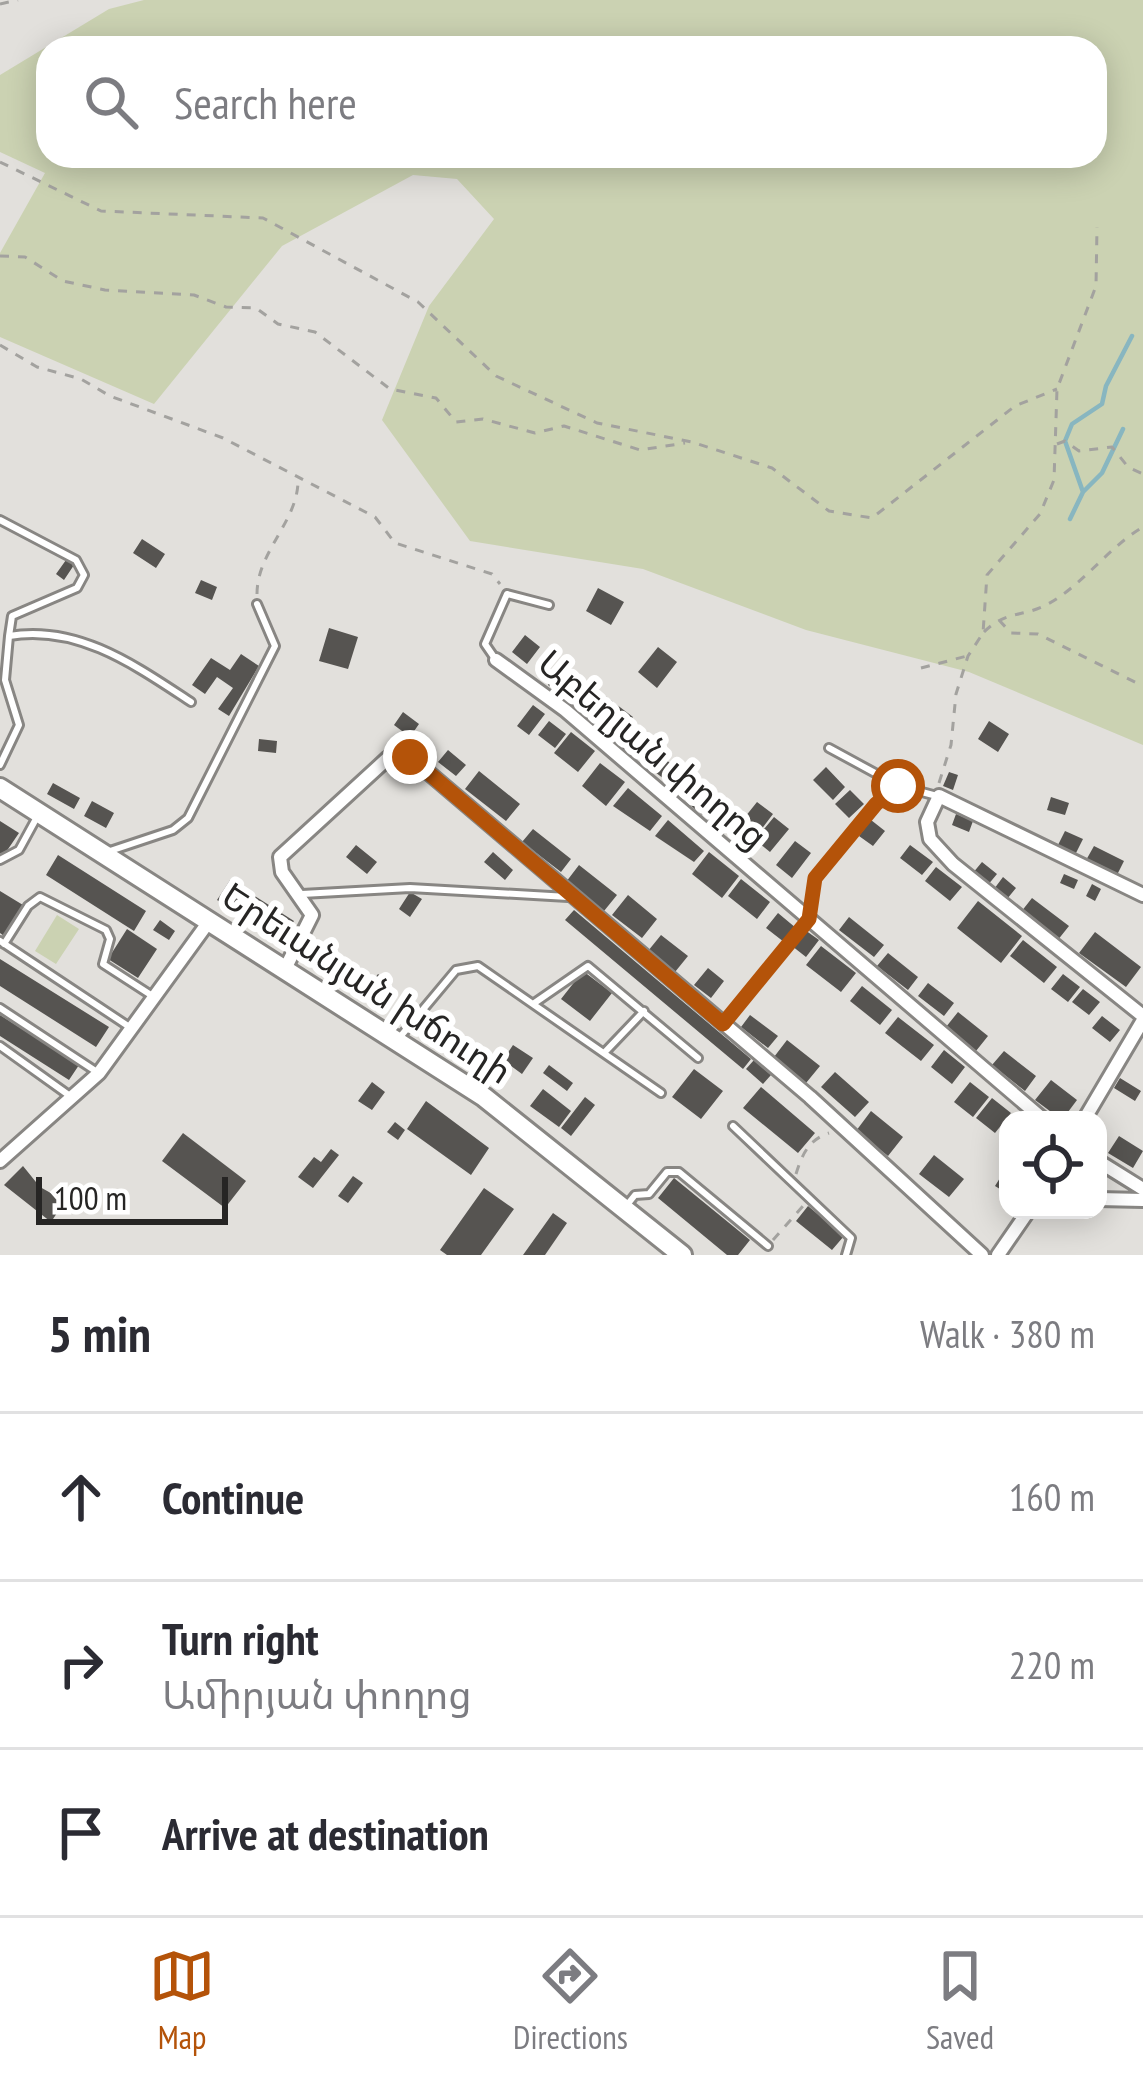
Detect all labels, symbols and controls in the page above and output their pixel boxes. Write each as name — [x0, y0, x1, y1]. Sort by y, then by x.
search box — [36, 36, 1107, 168]
icon: search — [78, 69, 144, 135]
text: Search here — [174, 73, 357, 131]
street label: Աբեղյան փողոց — [529, 639, 778, 859]
route end — [383, 730, 437, 784]
route start — [871, 759, 925, 813]
street label: Երեւանյան խճուղի — [213, 871, 521, 1094]
map controls — [999, 1111, 1107, 1219]
button: locate — [999, 1111, 1107, 1219]
scale bar — [36, 1171, 228, 1224]
text: 100 m — [54, 1176, 127, 1219]
text: 5 min — [48, 1300, 151, 1366]
text: Walk · 380 m — [920, 1308, 1095, 1359]
icon: ahead — [48, 1464, 114, 1530]
text: Continue — [162, 1468, 304, 1526]
text: 160 m — [1009, 1471, 1095, 1522]
text: Turn right — [162, 1609, 319, 1667]
icon: right — [48, 1632, 114, 1698]
text: 220 m — [1009, 1639, 1095, 1690]
text: Ամիրյան փողոց — [162, 1669, 472, 1720]
icon: arrive — [48, 1800, 114, 1866]
text: Arrive at destination — [162, 1804, 489, 1862]
tab: Map — [149, 1943, 215, 2058]
tab: Directions — [513, 1943, 628, 2058]
tab: Saved — [926, 1943, 994, 2058]

